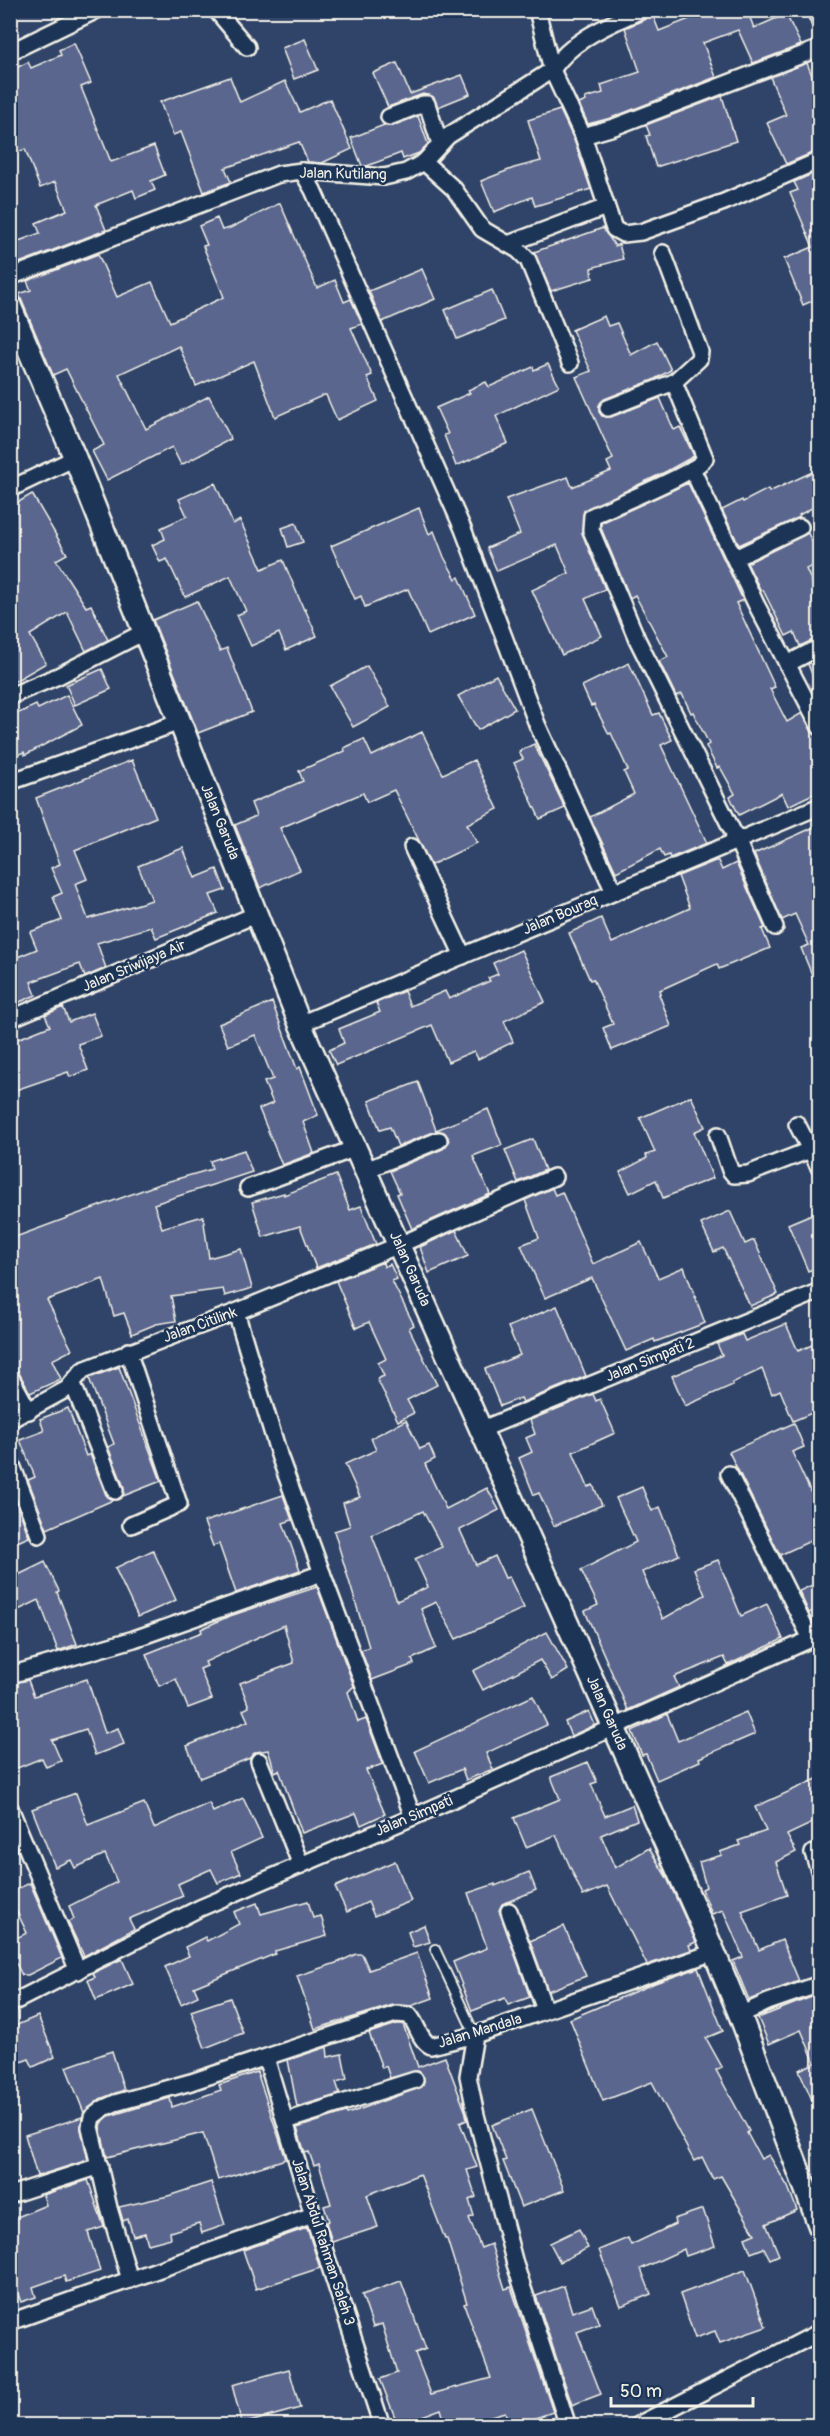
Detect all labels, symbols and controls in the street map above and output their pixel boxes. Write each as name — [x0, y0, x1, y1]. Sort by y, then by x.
street label: Jalan Kutilang — [299, 164, 387, 184]
street label: Jalan Garuda — [196, 781, 244, 863]
street label: Jalan Bouraq — [520, 891, 600, 939]
street label: Jalan Sriwijaya Air — [79, 935, 189, 996]
street label: Jalan Garuda — [385, 1229, 435, 1309]
street label: Jalan Citilink — [160, 1303, 240, 1347]
street label: Jalan Simpati 2 — [603, 1334, 697, 1386]
street label: Jalan Garuda — [582, 1673, 632, 1753]
street label: Jalan Simpati — [372, 1791, 456, 1841]
street label: Jalan Mandala — [436, 2009, 524, 2053]
street label: Jalan Abdul Rahman Saleh 3 — [287, 2156, 359, 2328]
scale bar — [611, 2370, 754, 2408]
text: 50 m — [620, 2380, 662, 2403]

